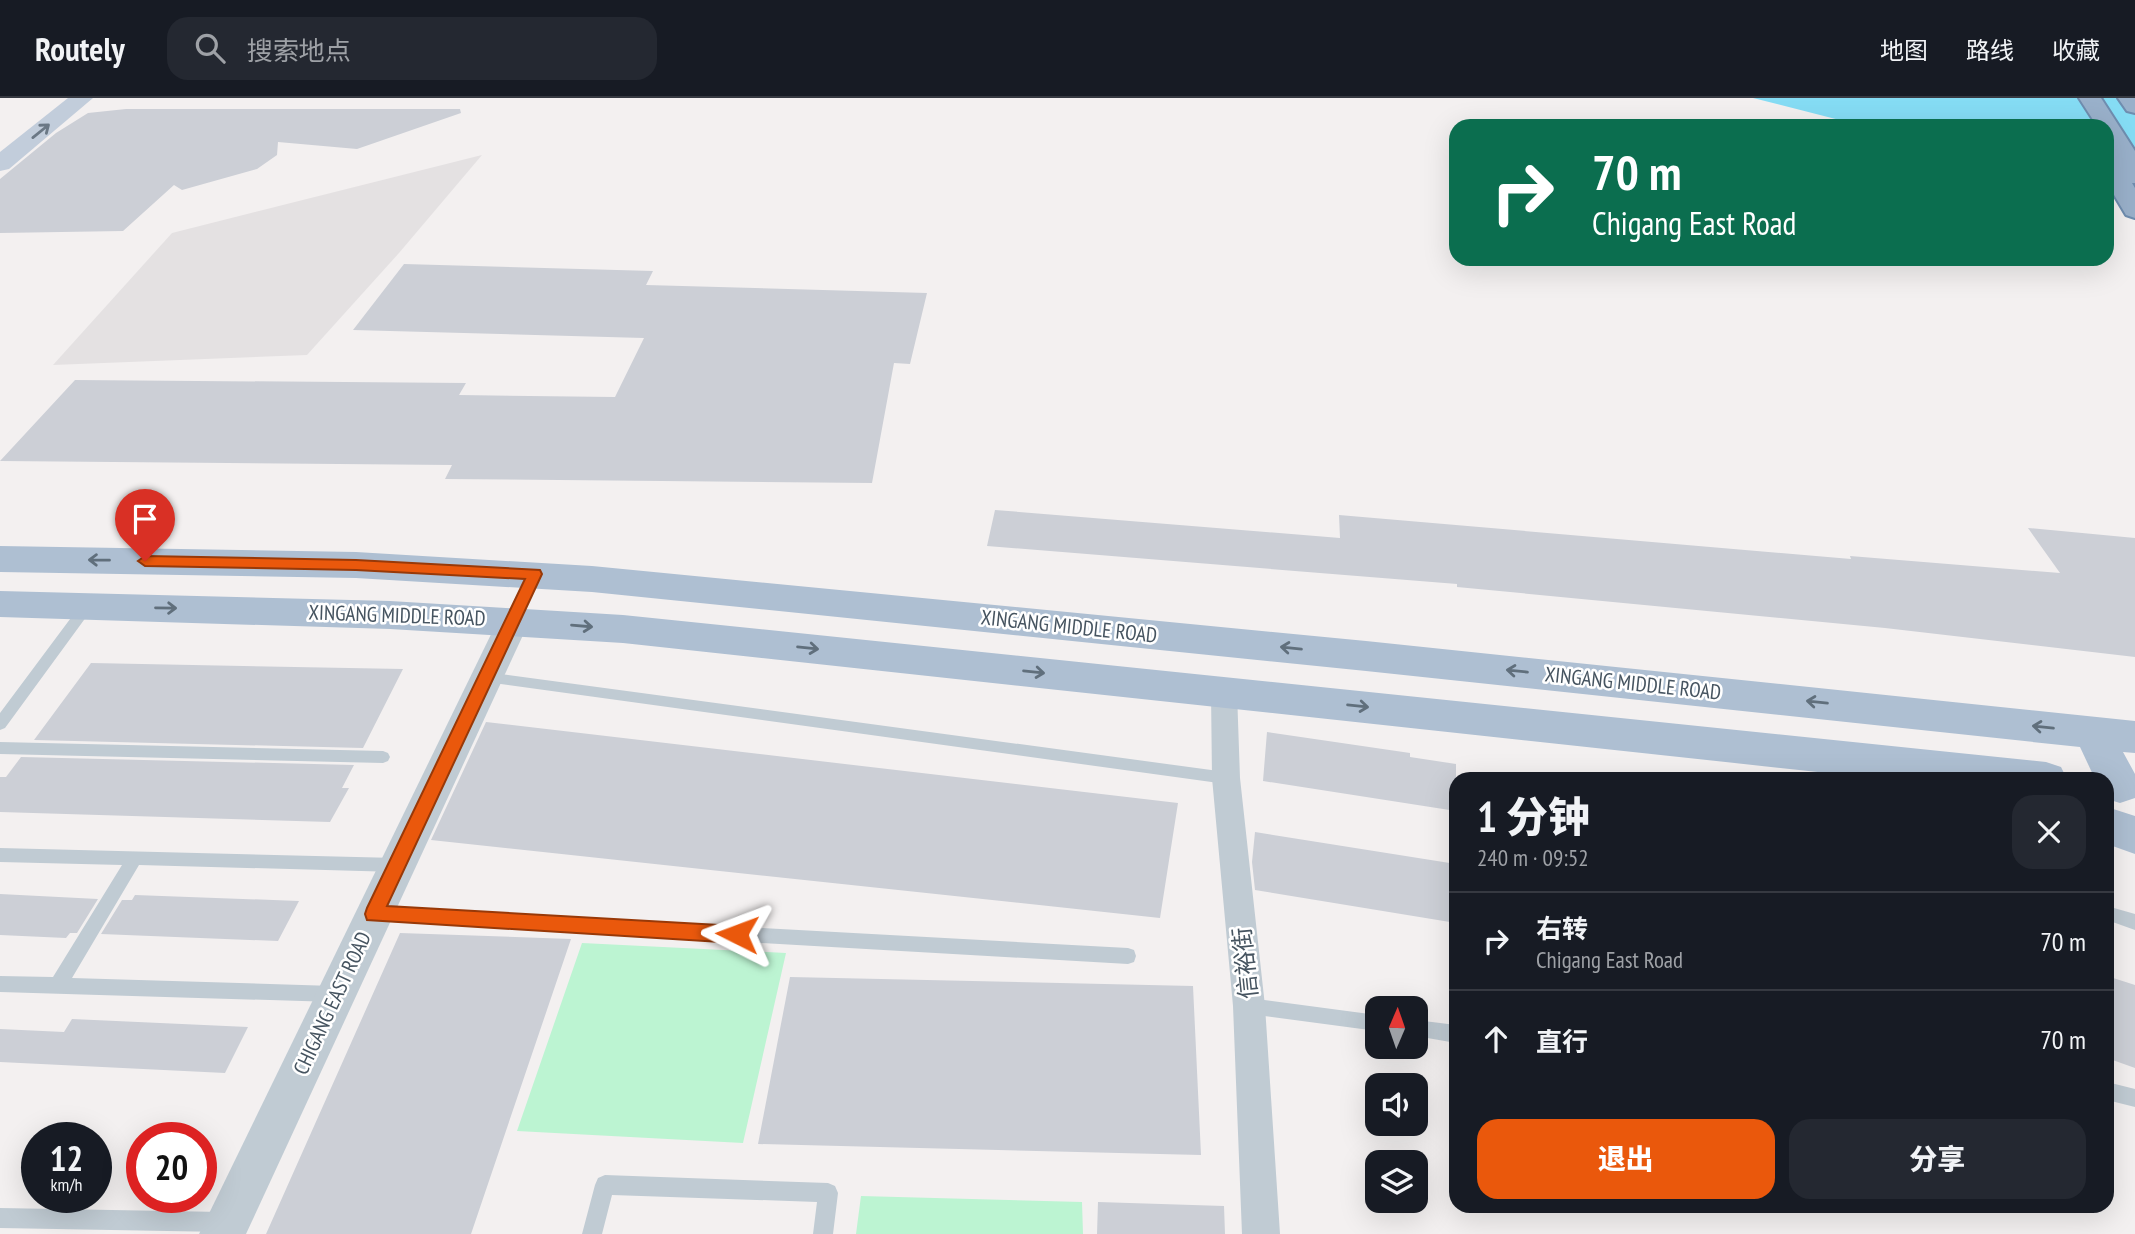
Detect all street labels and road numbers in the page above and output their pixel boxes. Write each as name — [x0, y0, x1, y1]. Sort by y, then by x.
street label: XINGANG MIDDLE ROAD — [308, 598, 486, 632]
street label: XINGANG MIDDLE ROAD — [980, 603, 1158, 649]
street label: XINGANG MIDDLE ROAD — [1544, 660, 1722, 706]
street label: 信裕街 — [1226, 926, 1264, 1000]
street label: CHIGANG EAST ROAD — [287, 927, 377, 1079]

